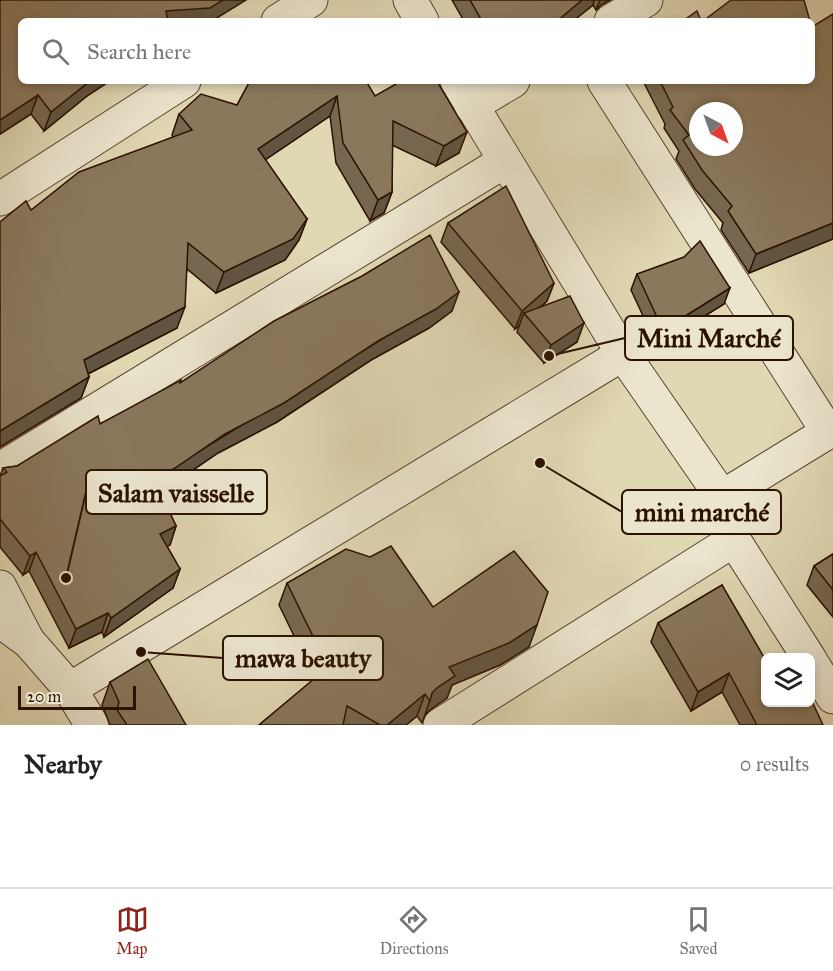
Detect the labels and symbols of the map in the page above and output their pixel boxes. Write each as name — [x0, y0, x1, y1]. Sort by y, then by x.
north arrow — [689, 102, 743, 156]
callout: Mini Marché — [625, 316, 793, 360]
text: Mini Marché — [637, 322, 782, 354]
callout: Salam vaisselle — [86, 470, 267, 514]
text: Salam vaisselle — [98, 477, 254, 509]
callout: mini marché — [622, 490, 781, 534]
text: mini marché — [634, 496, 770, 528]
callout: mawa beauty — [223, 636, 383, 680]
text: mawa beauty — [234, 642, 373, 674]
scale bar — [18, 683, 136, 710]

